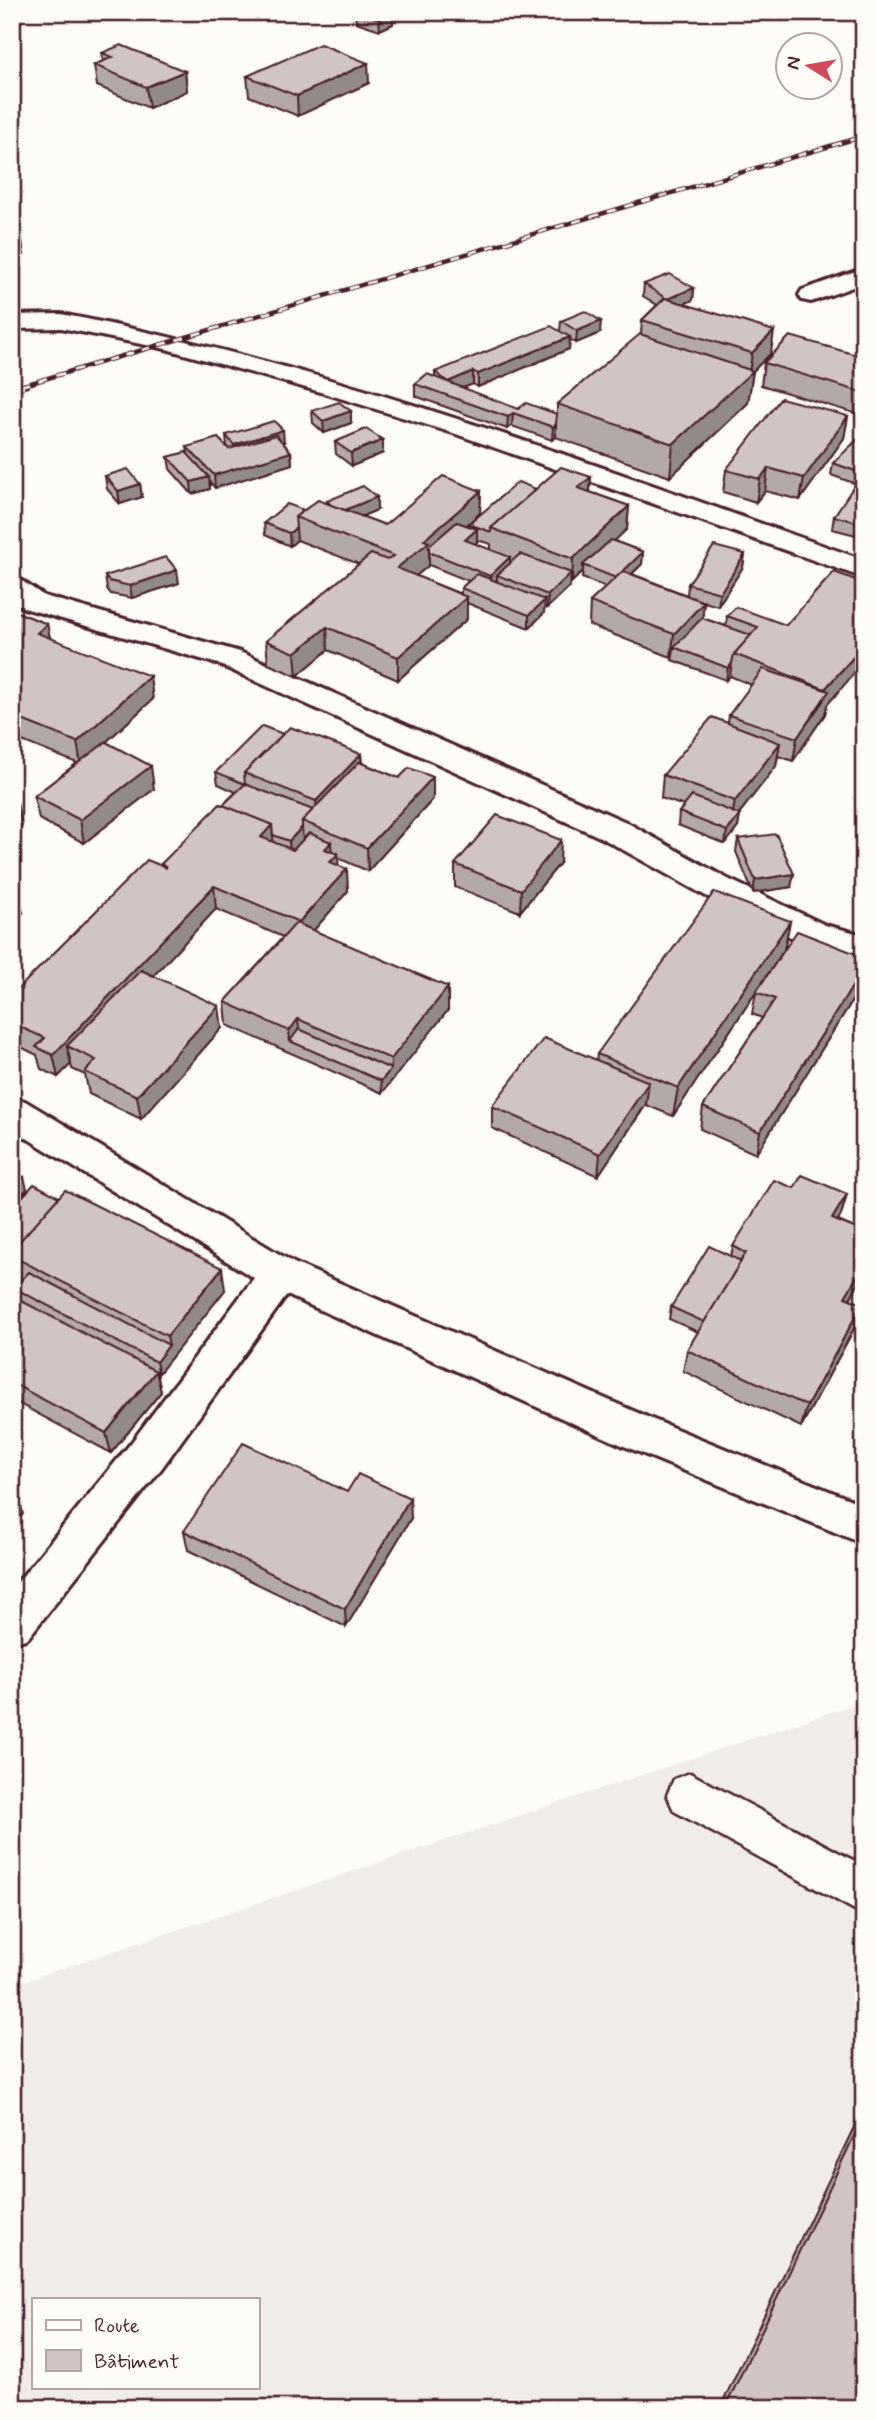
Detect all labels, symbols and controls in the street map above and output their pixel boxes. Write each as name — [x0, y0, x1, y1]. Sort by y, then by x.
north arrow — [774, 32, 844, 102]
text: N — [780, 54, 807, 72]
legend — [32, 2298, 259, 2388]
text: Route — [94, 2312, 140, 2340]
text: Bâtiment — [94, 2348, 179, 2376]

